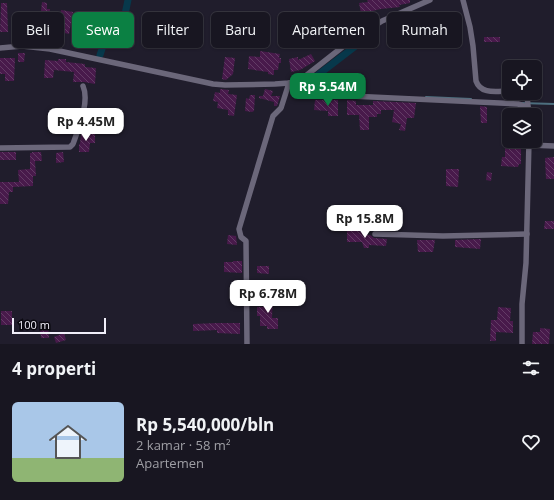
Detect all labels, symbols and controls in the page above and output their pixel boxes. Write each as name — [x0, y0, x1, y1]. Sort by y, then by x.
chip: Beli — [12, 12, 64, 48]
chip: Sewa — [72, 12, 134, 48]
chip: Filter — [142, 12, 203, 48]
chip: Baru — [211, 12, 270, 48]
chip: Apartemen — [278, 12, 379, 48]
chip: Rumah — [387, 12, 462, 48]
map controls — [502, 60, 542, 148]
button: locate — [502, 60, 542, 100]
pin: Rp 5.54M — [287, 73, 369, 107]
text: Rp 5.54M — [299, 77, 357, 95]
pin: Rp 4.45M — [45, 108, 127, 142]
button: layers — [502, 108, 542, 148]
text: Rp 4.45M — [57, 112, 115, 130]
pin: Rp 15.8M — [324, 205, 406, 239]
text: Rp 15.8M — [336, 209, 394, 227]
pin: Rp 6.78M — [227, 280, 309, 314]
text: Rp 6.78M — [239, 284, 297, 302]
scale bar — [12, 316, 106, 335]
text: 100 m — [18, 317, 50, 332]
text: 4 properti — [12, 357, 96, 380]
icon: filters — [520, 357, 542, 379]
text: Rp 5,540,000/bln — [136, 413, 274, 436]
icon: home — [44, 418, 92, 466]
icon: heart — [520, 431, 542, 453]
text: 2 kamar · 58 m² — [136, 436, 230, 454]
text: Apartemen — [136, 454, 204, 472]

